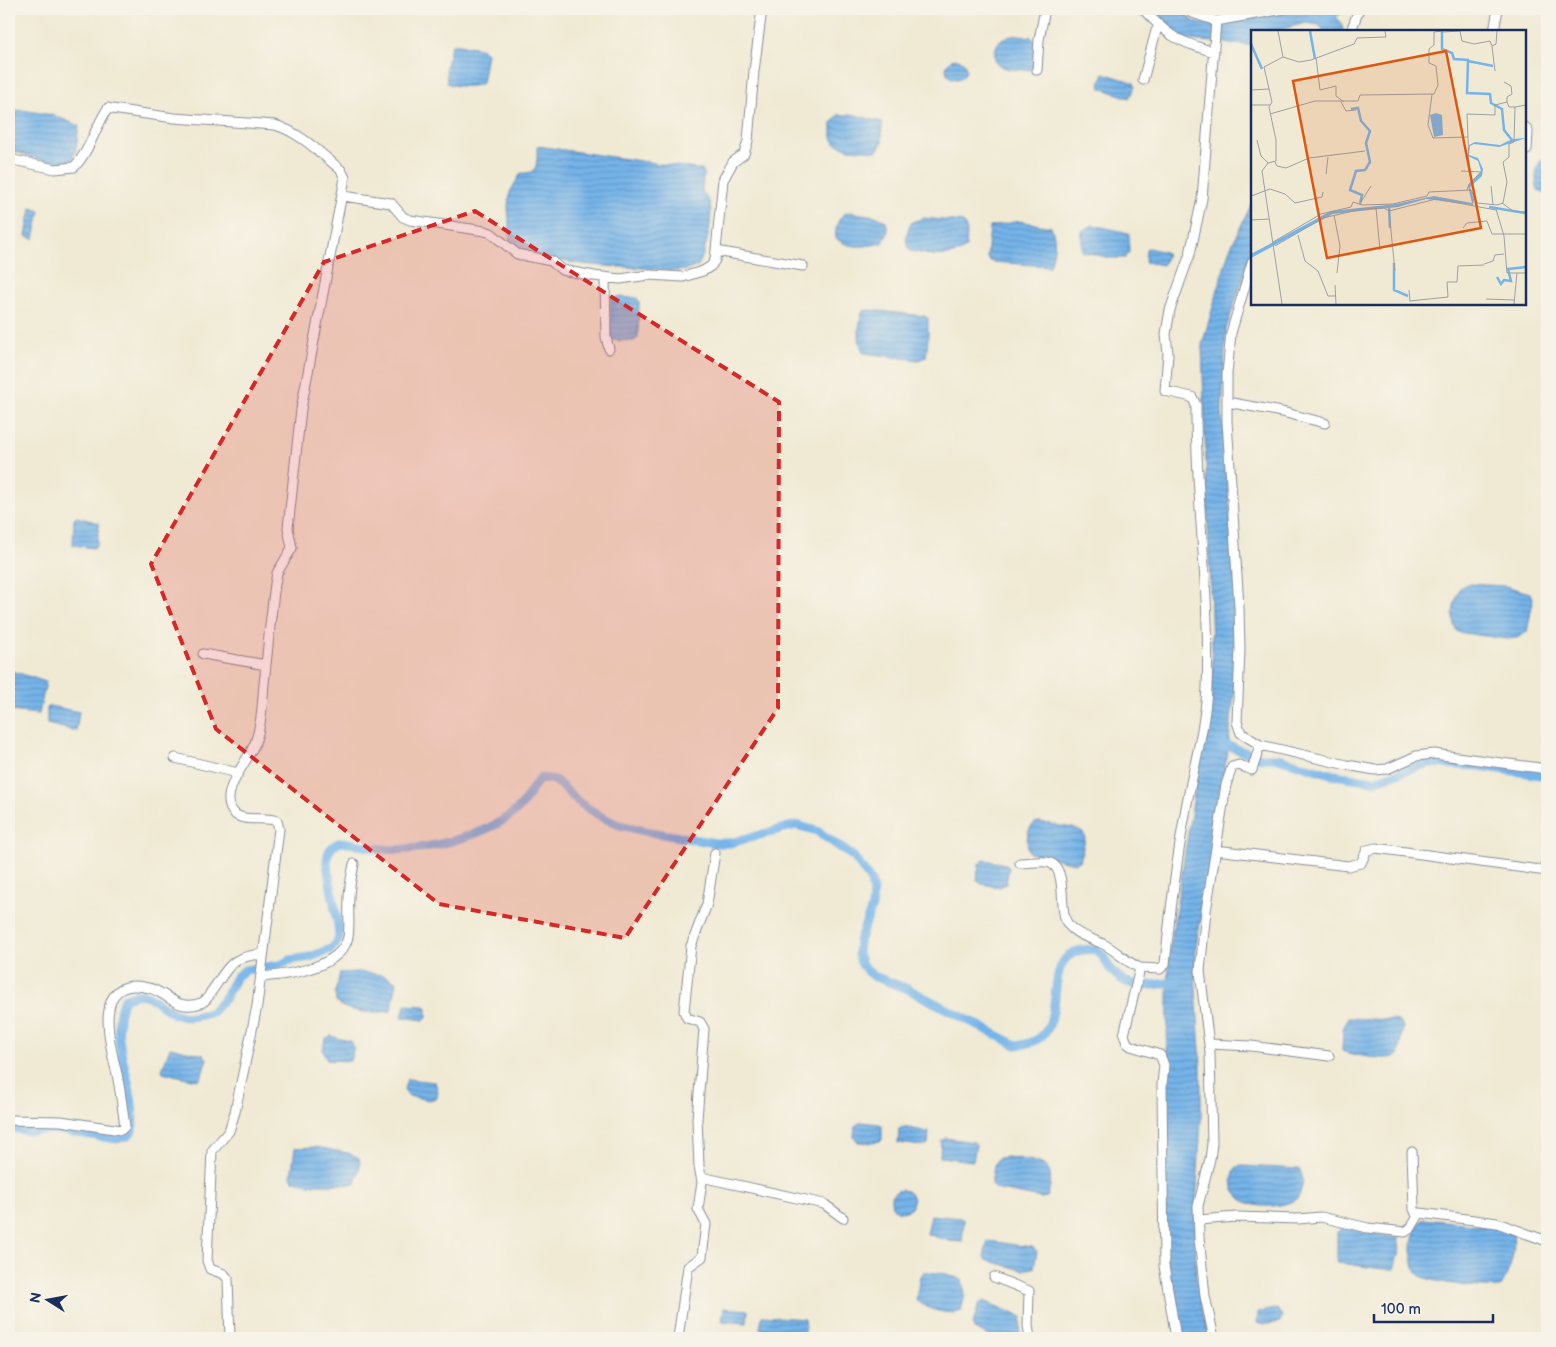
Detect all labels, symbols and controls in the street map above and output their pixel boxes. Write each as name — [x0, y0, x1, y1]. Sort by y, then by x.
inset map — [1251, 30, 1526, 305]
north arrow — [22, 1274, 72, 1324]
text: N — [26, 1291, 45, 1304]
scale bar — [1374, 1292, 1492, 1324]
text: 100 m — [1381, 1300, 1421, 1319]

